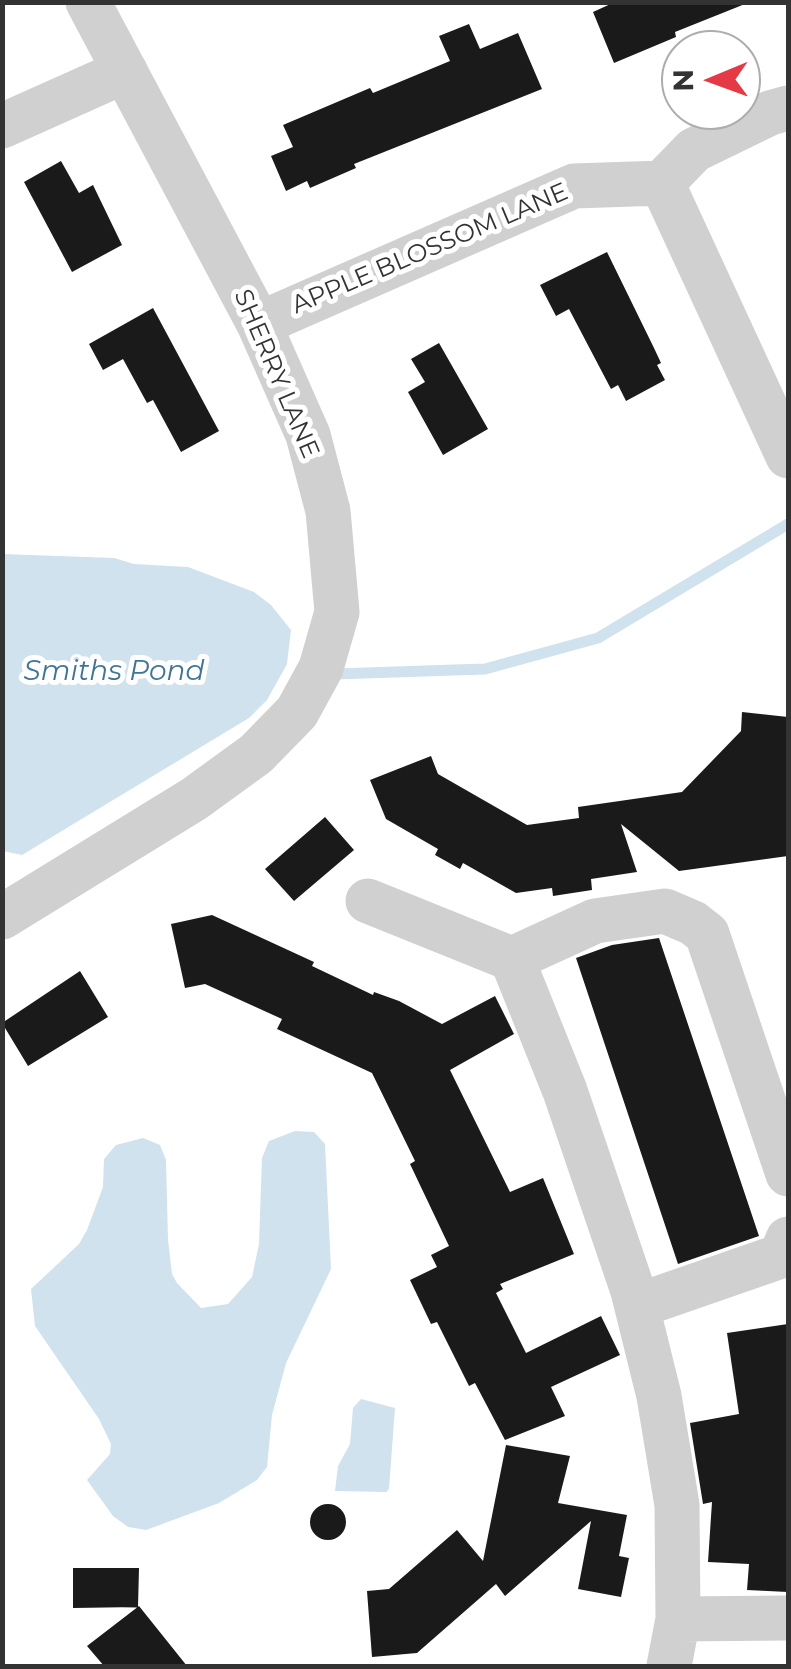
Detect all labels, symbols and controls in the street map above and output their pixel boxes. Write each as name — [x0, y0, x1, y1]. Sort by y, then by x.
north arrow — [661, 30, 761, 130]
text: N — [666, 69, 700, 92]
street label: APPLE BLOSSOM LANE — [287, 177, 573, 321]
street label: SHERRY LANE — [227, 285, 325, 463]
water label: Smiths Pond — [24, 655, 204, 689]

